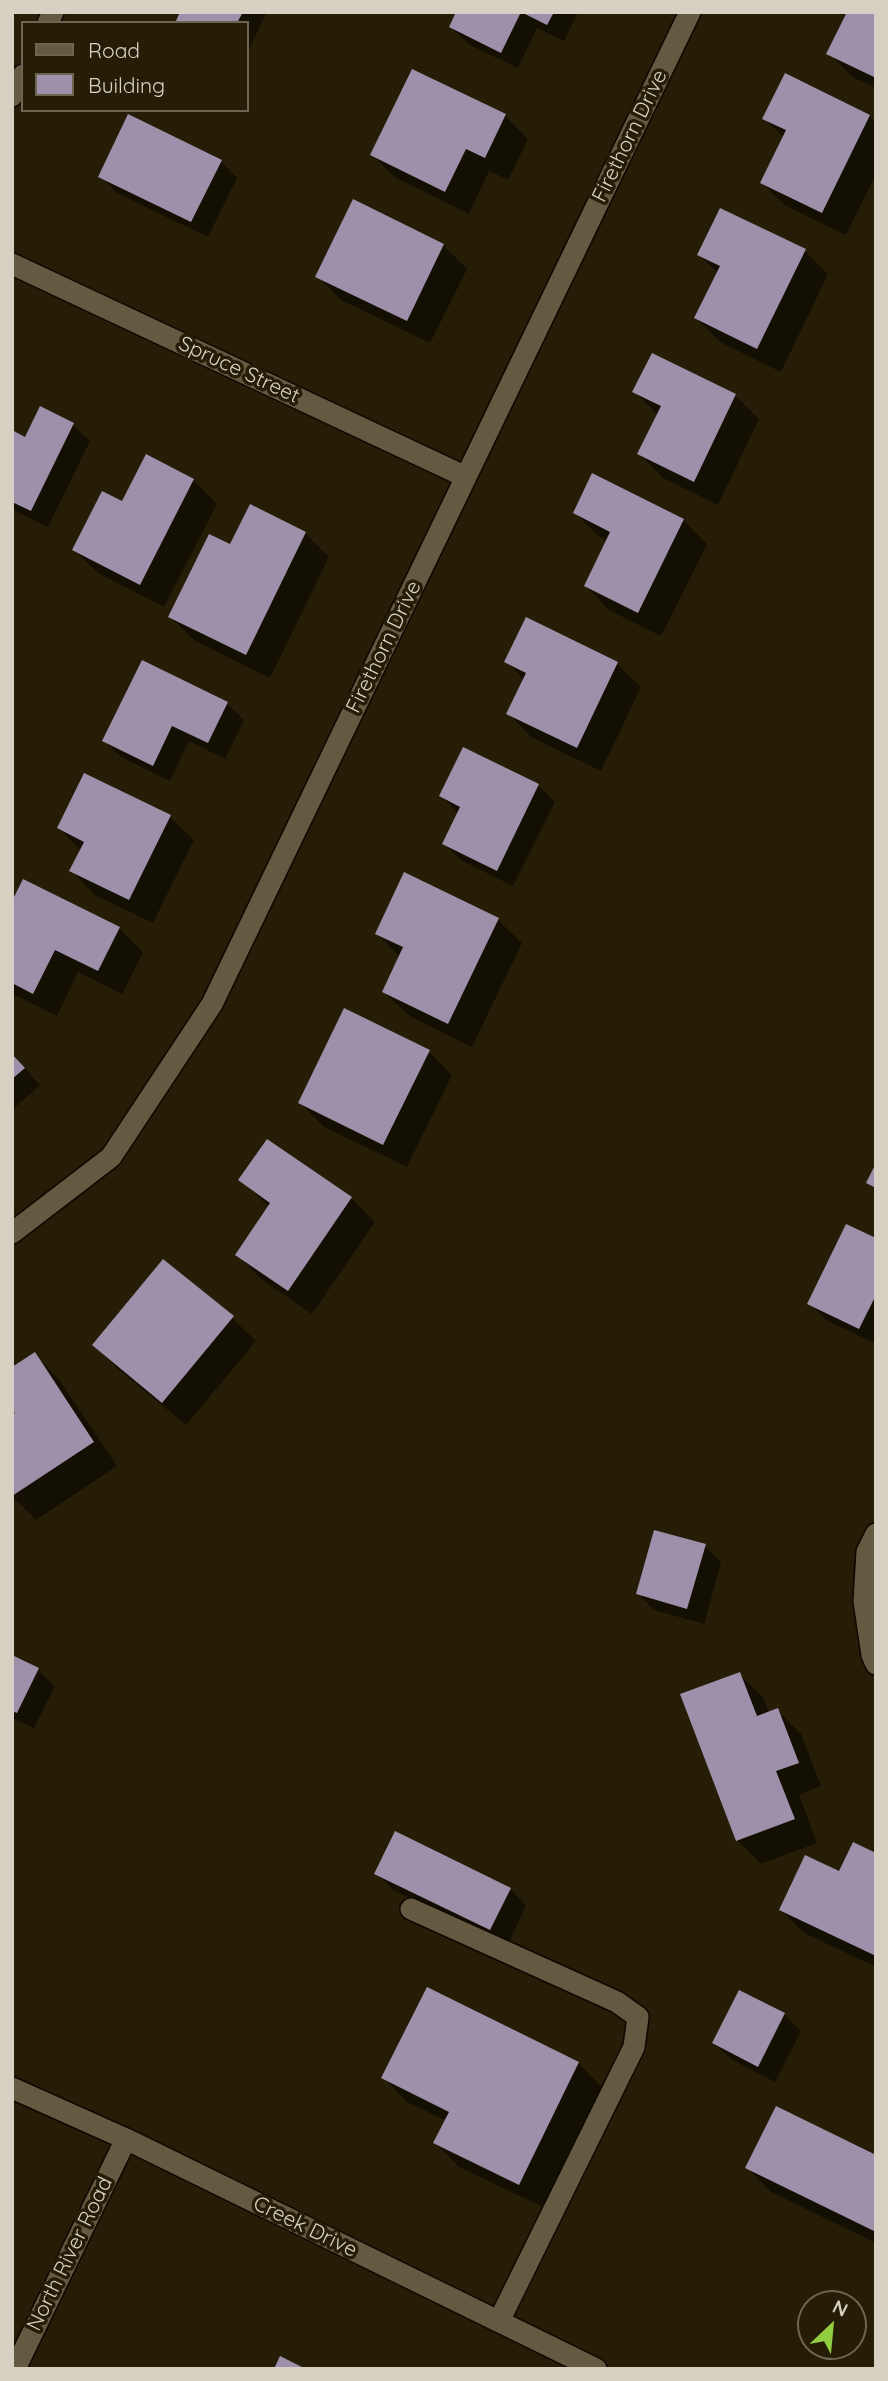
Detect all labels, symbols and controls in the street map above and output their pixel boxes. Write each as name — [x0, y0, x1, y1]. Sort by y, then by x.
legend — [21, 21, 248, 112]
text: Road — [88, 37, 140, 63]
street label: Firethorn Drive — [587, 66, 673, 206]
text: Building — [88, 72, 165, 98]
street label: Spruce Street — [175, 331, 303, 409]
street label: Firethorn Drive — [341, 577, 427, 717]
street label: North River Road — [22, 2173, 118, 2335]
street label: Creek Drive — [249, 2191, 361, 2263]
north arrow — [797, 2290, 867, 2360]
text: N — [829, 2294, 852, 2322]

